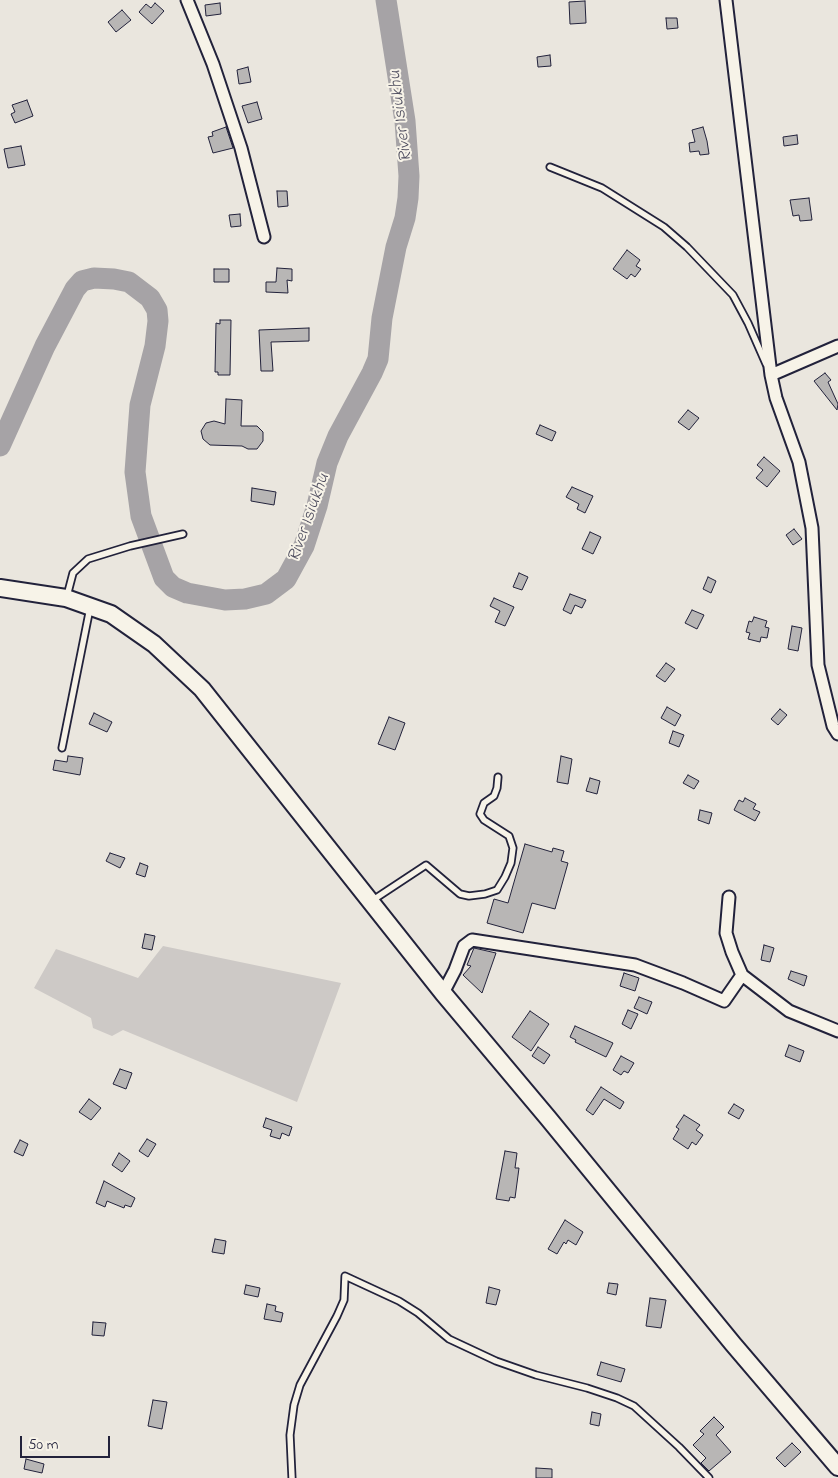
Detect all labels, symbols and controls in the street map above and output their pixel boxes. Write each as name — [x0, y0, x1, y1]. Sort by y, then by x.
water label: River Isiukhu — [386, 69, 418, 163]
water label: River Isiukhu — [284, 471, 336, 565]
scale bar — [22, 1426, 112, 1458]
text: 50 m — [28, 1434, 58, 1456]

